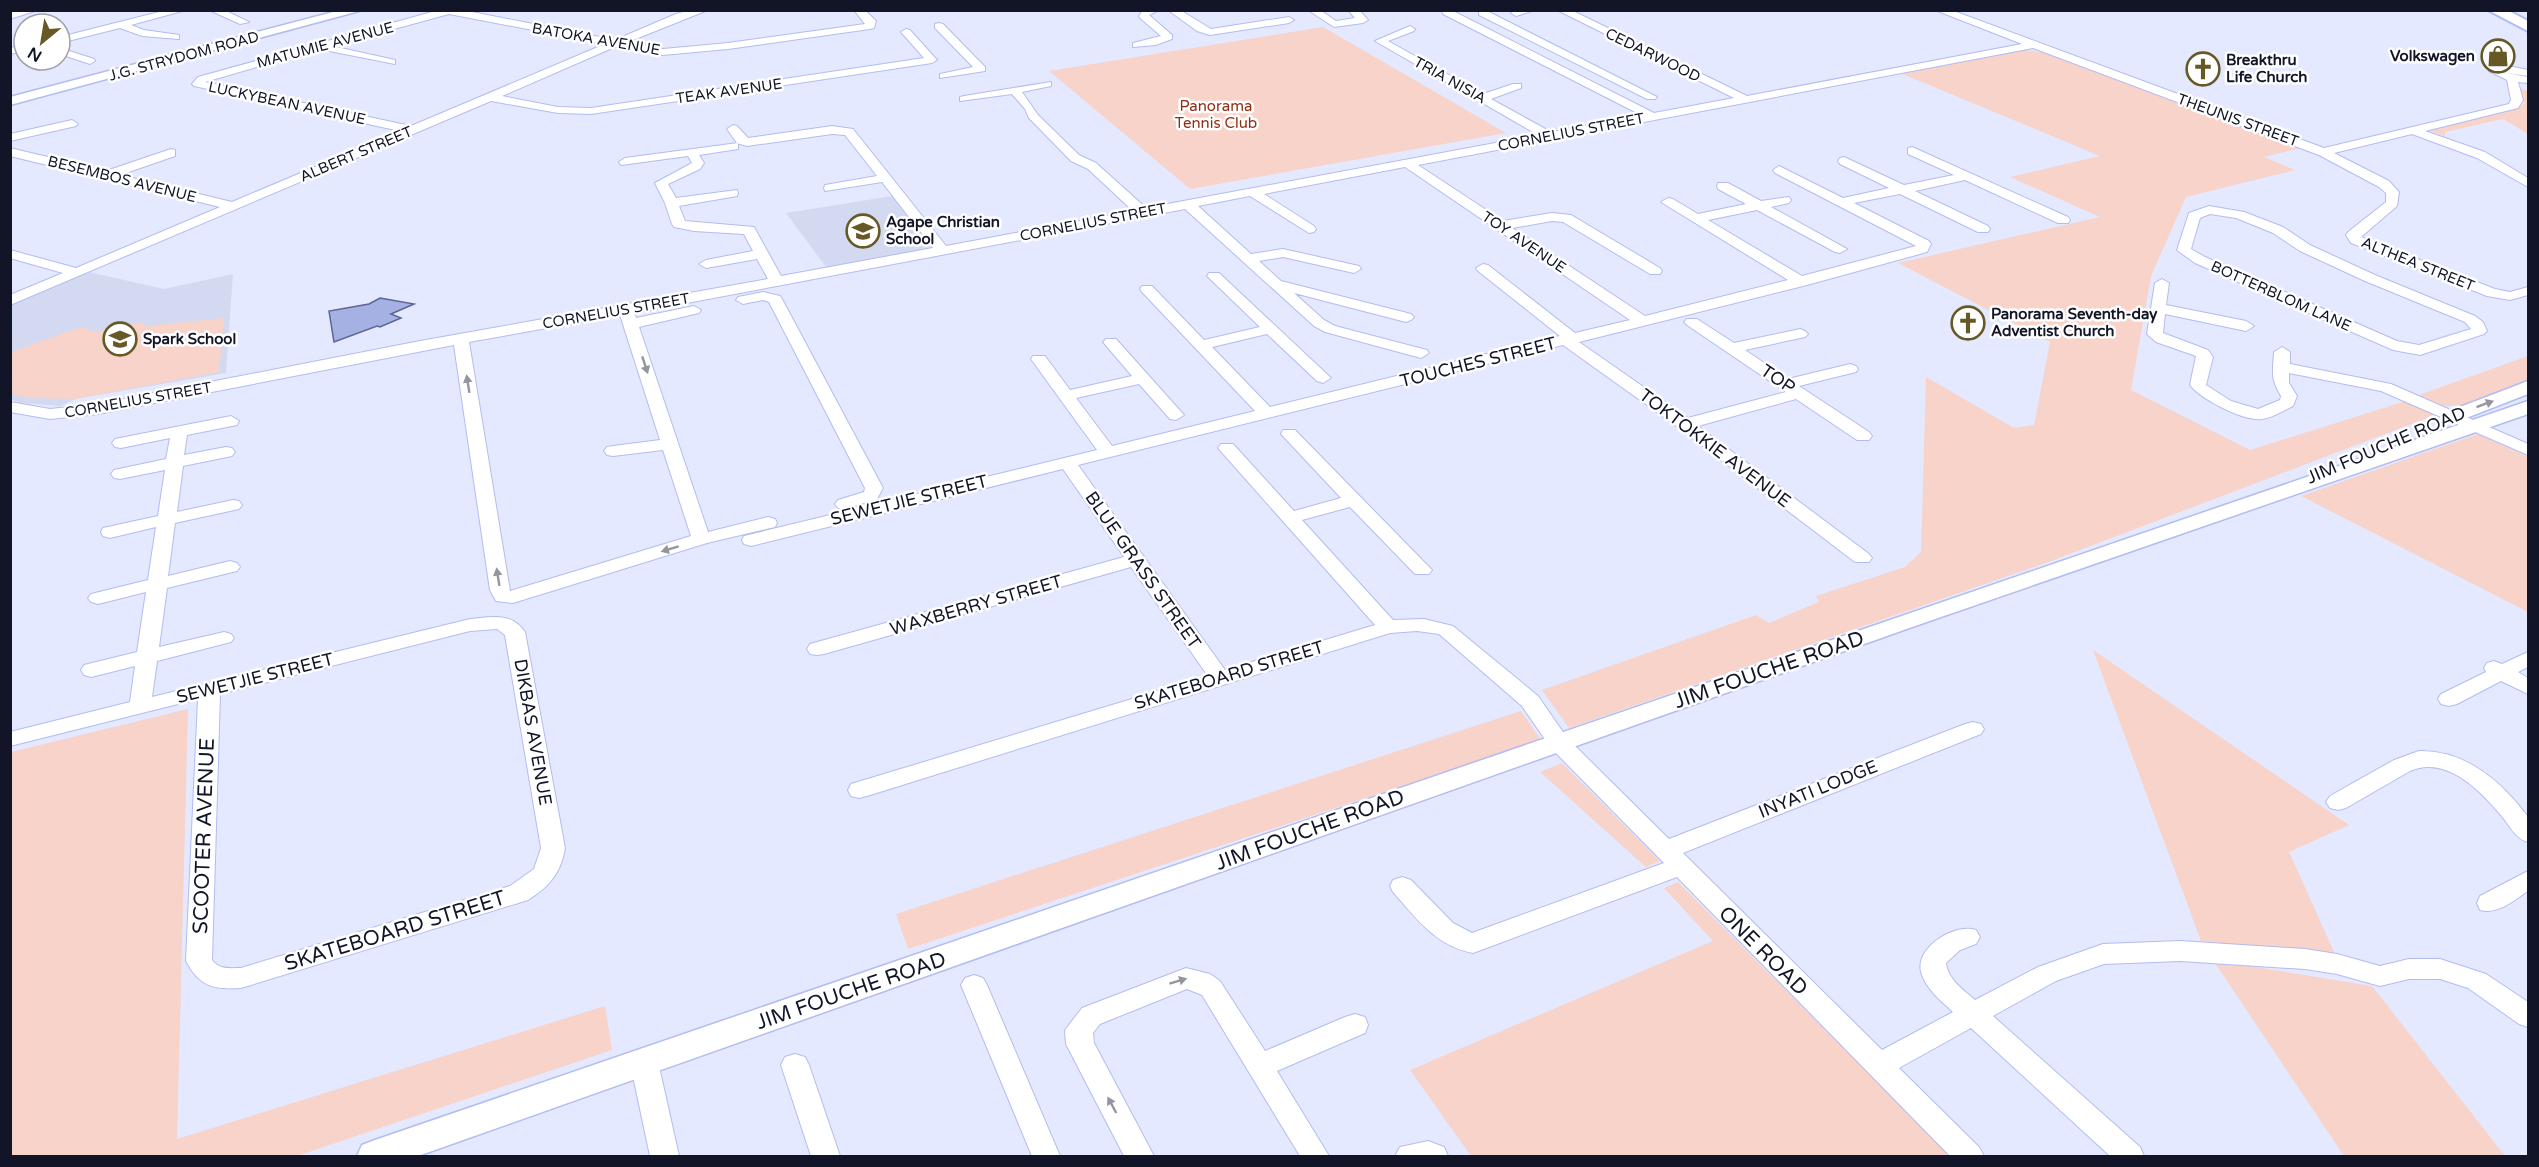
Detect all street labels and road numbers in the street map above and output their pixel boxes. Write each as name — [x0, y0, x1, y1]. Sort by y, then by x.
street label: MATUMIE AVENUE — [255, 18, 395, 72]
street label: BATOKA AVENUE — [530, 19, 662, 59]
street label: CEDARWOOD — [1602, 24, 1704, 86]
street label: J.G. STRYDOM ROAD — [107, 27, 261, 85]
street label: TRIA NISIA — [1411, 53, 1489, 107]
street label: TEAK AVENUE — [675, 75, 783, 107]
street label: LUCKYBEAN AVENUE — [207, 78, 367, 128]
street label: THEUNIS STREET — [2175, 90, 2301, 150]
street label: CORNELIUS STREET — [1496, 109, 1646, 155]
street label: ALBERT STREET — [297, 122, 415, 186]
street label: BESEMBOS AVENUE — [46, 152, 198, 206]
street label: CORNELIUS STREET — [1018, 199, 1168, 245]
street label: TOY AVENUE — [1479, 207, 1569, 277]
street label: ALTHEA STREET — [2359, 233, 2477, 295]
street label: BOTTERBLOM LANE — [2208, 257, 2354, 335]
street label: CORNELIUS STREET — [541, 289, 691, 333]
street label: TOUCHES STREET — [1398, 332, 1558, 392]
street label: TOP — [1756, 359, 1800, 399]
street label: CORNELIUS STREET — [63, 378, 213, 422]
street label: TOKTOKKIE AVENUE — [1635, 384, 1795, 512]
street label: JIM FOUCHE ROAD — [2303, 402, 2469, 488]
street label: SEWETJIE STREET — [828, 470, 990, 530]
street label: BLUE GRASS STREET — [1080, 487, 1206, 653]
street label: WAXBERRY STREET — [887, 570, 1065, 640]
street label: JIM FOUCHE ROAD — [1671, 626, 1867, 714]
street label: SKATEBOARD STREET — [1132, 636, 1326, 714]
street label: SEWETJIE STREET — [174, 648, 336, 708]
street label: DIKBAS AVENUE — [509, 657, 557, 807]
street label: SCOOTER AVENUE — [188, 738, 220, 934]
street label: INYATI LODGE — [1755, 755, 1881, 823]
street label: JIM FOUCHE ROAD — [1212, 784, 1408, 876]
street label: SKATEBOARD STREET — [281, 885, 509, 977]
street label: ONE ROAD — [1713, 901, 1813, 1001]
street label: JIM FOUCHE ROAD — [753, 947, 949, 1035]

